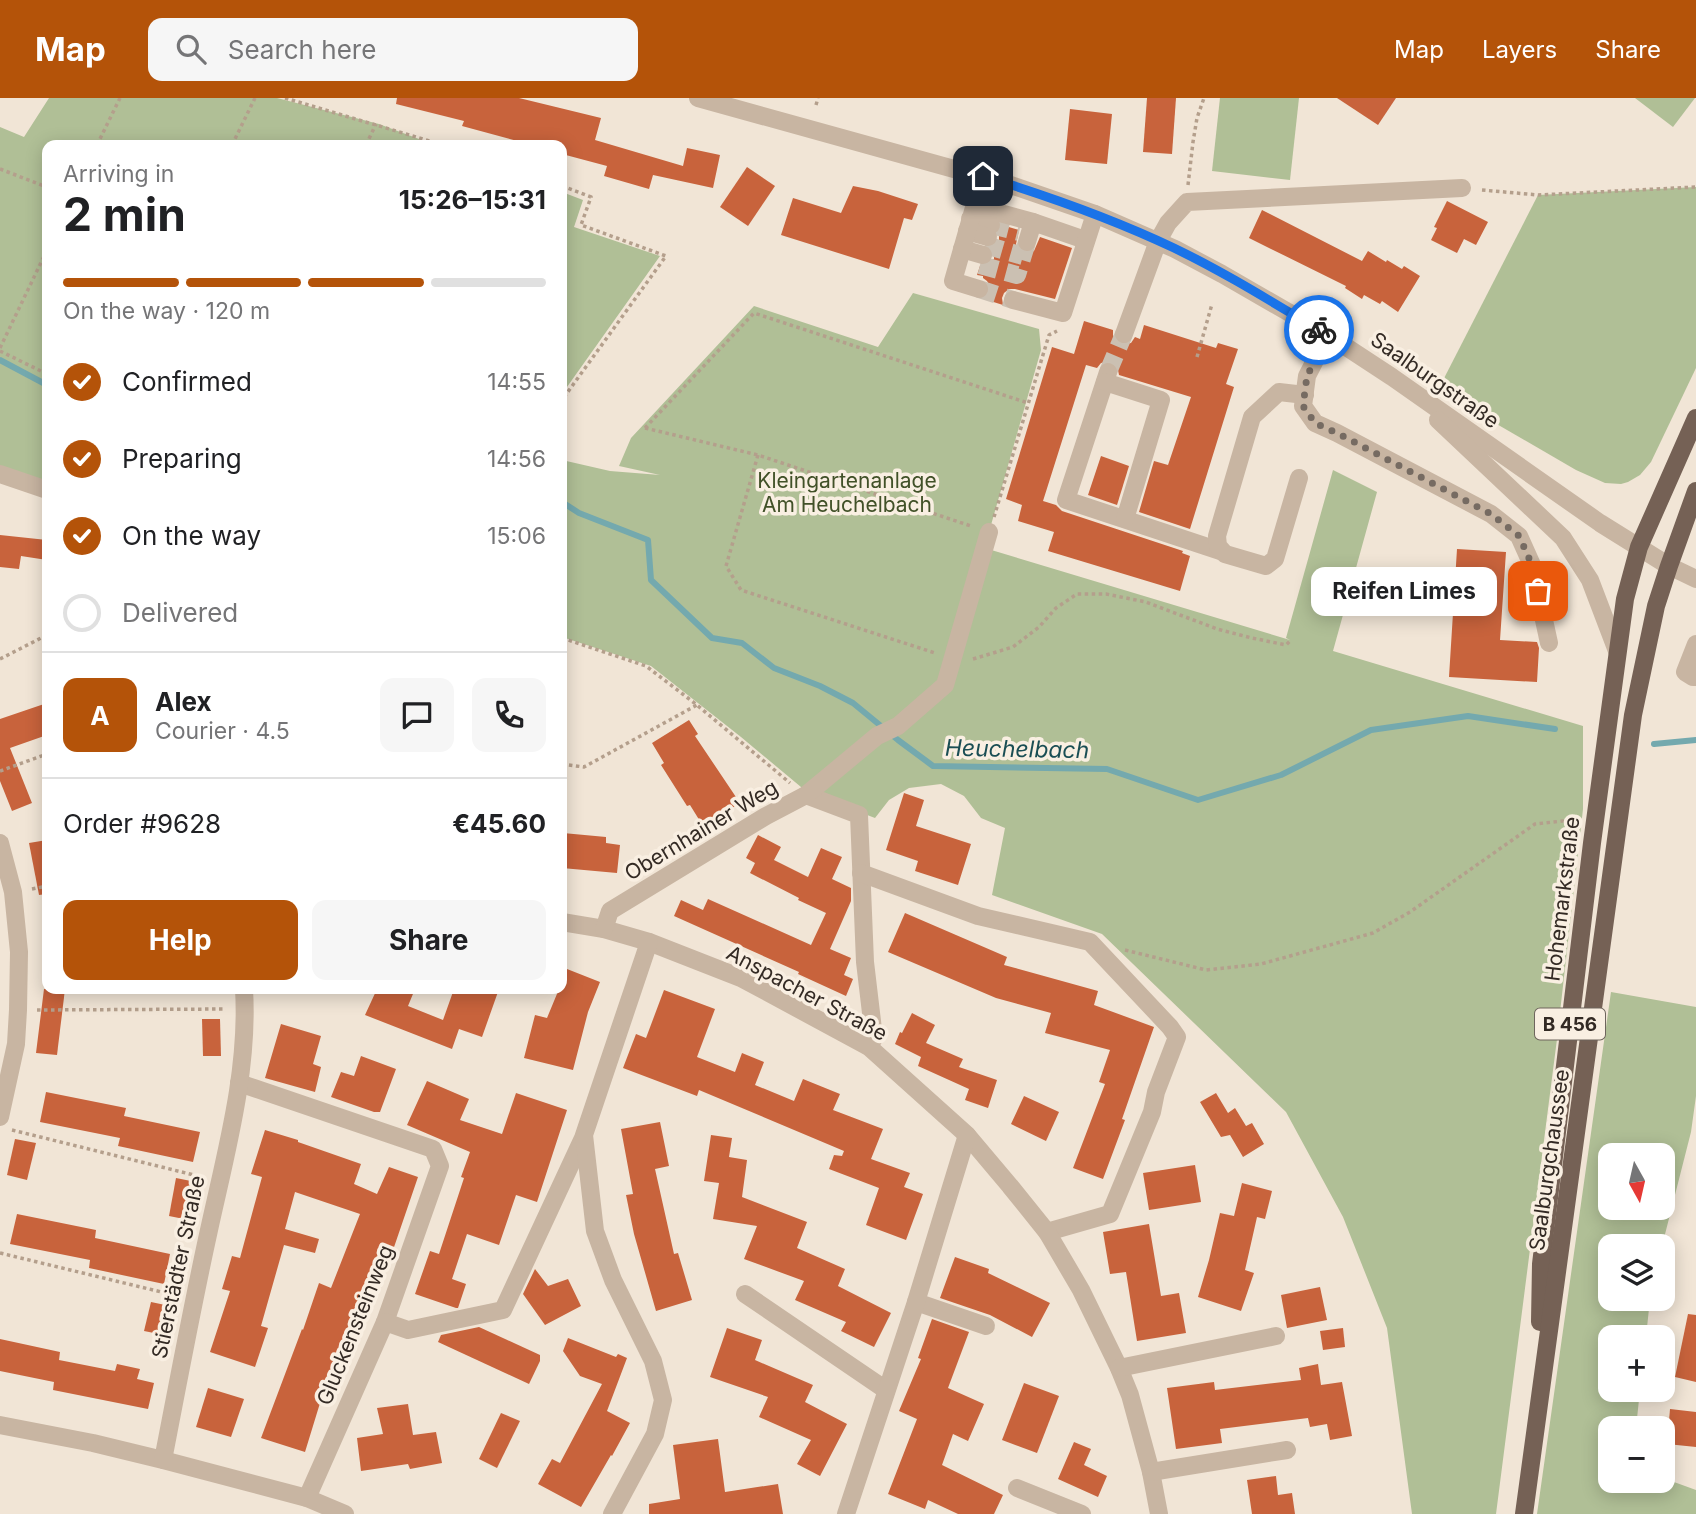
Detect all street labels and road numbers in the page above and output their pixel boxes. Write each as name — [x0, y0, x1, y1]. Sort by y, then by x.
street label: Saalburgstraße — [1366, 327, 1504, 433]
street label: Obernhainer Weg — [620, 774, 782, 886]
street label: Hohemarkstraße — [1539, 815, 1585, 983]
street label: Anspacher Straße — [722, 940, 892, 1046]
road number: B 456 — [1535, 1008, 1605, 1040]
street label: Saalburgchaussee — [1524, 1068, 1574, 1252]
street label: Stierstädter Straße — [146, 1173, 210, 1361]
street label: Gluckensteinweg — [312, 1241, 398, 1409]

